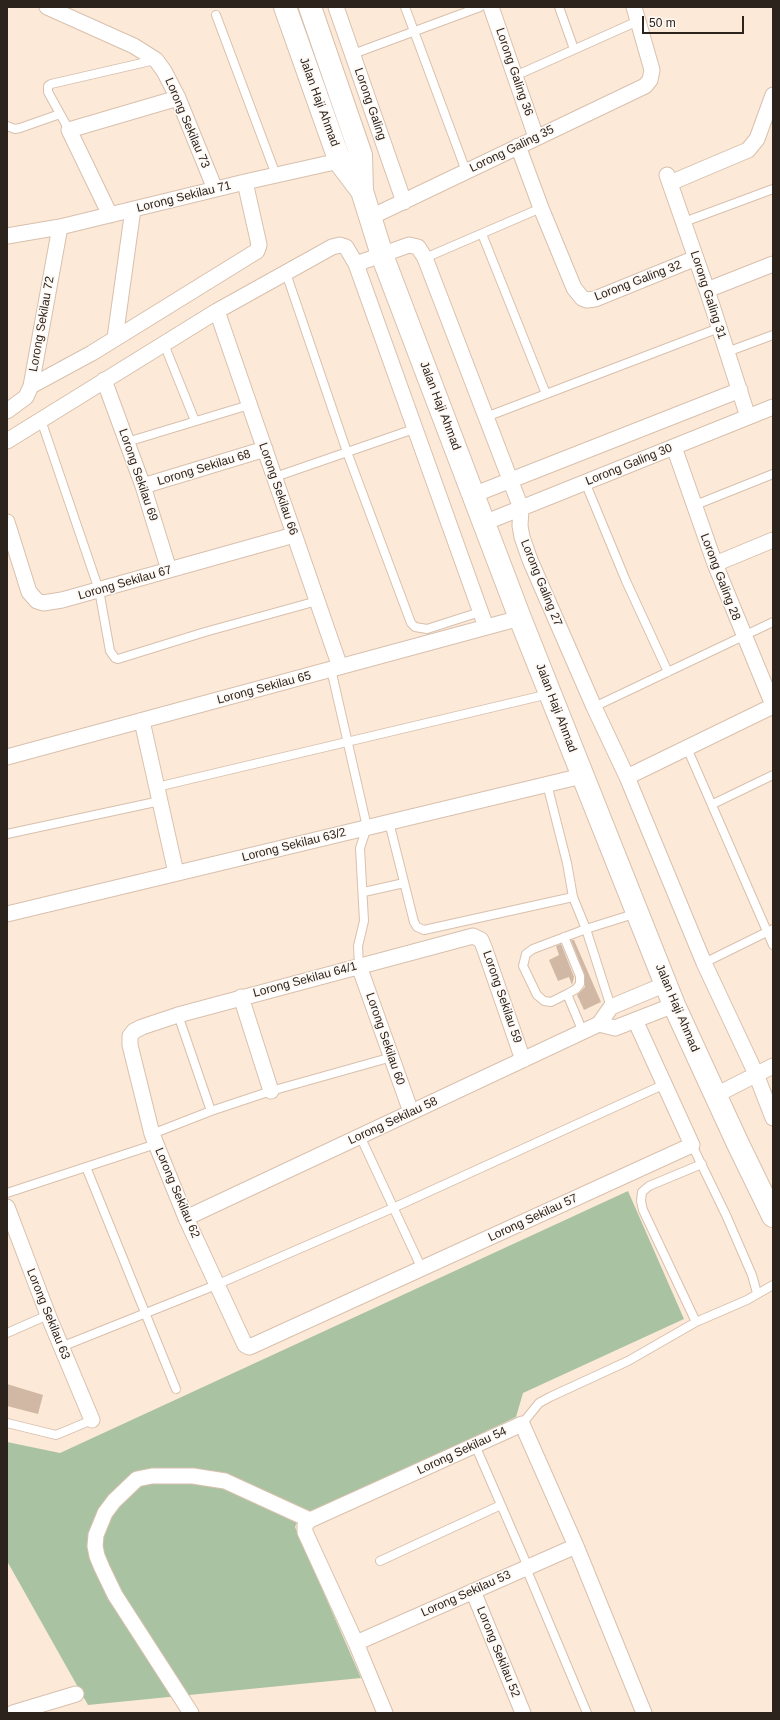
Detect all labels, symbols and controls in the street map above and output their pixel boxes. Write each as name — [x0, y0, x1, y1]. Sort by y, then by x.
scale bar — [644, 8, 746, 34]
text: 50 m — [649, 16, 676, 30]
street label: Lorong Galing 36 — [492, 26, 536, 118]
street label: Jalan Haji Ahmad — [296, 55, 342, 149]
street label: Lorong Galing — [351, 66, 389, 142]
street label: Lorong Sekilau 73 — [161, 76, 213, 170]
street label: Lorong Galing 35 — [467, 122, 557, 176]
street label: Lorong Sekilau 71 — [135, 178, 233, 216]
street label: Lorong Galing 31 — [687, 249, 729, 341]
street label: Lorong Galing 32 — [592, 258, 684, 304]
street label: Lorong Sekilau 72 — [27, 275, 57, 373]
street label: Jalan Haji Ahmad — [416, 360, 464, 452]
street label: Lorong Sekilau 69 — [115, 427, 161, 523]
street label: Lorong Sekilau 66 — [255, 441, 301, 537]
street label: Lorong Galing 30 — [584, 441, 674, 489]
street label: Lorong Sekilau 68 — [156, 447, 252, 489]
street label: Lorong Galing 28 — [697, 531, 743, 623]
street label: Lorong Galing 27 — [517, 538, 565, 628]
street label: Lorong Sekilau 67 — [77, 563, 173, 603]
street label: Jalan Haji Ahmad — [532, 662, 580, 754]
street label: Lorong Sekilau 65 — [215, 669, 313, 707]
street label: Lorong Sekilau 63/2 — [240, 825, 348, 865]
street label: Lorong Sekilau 59 — [479, 949, 525, 1045]
street label: Lorong Sekilau 64/1 — [252, 959, 358, 1001]
street label: Jalan Haji Ahmad — [652, 962, 702, 1054]
street label: Lorong Sekilau 60 — [362, 991, 408, 1087]
street label: Lorong Sekilau 58 — [346, 1094, 440, 1148]
street label: Lorong Sekilau 62 — [151, 1146, 203, 1240]
street label: Lorong Sekilau 57 — [486, 1191, 580, 1245]
street label: Lorong Sekilau 63 — [23, 1266, 73, 1362]
street label: Lorong Sekilau 54 — [415, 1424, 509, 1478]
street label: Lorong Sekilau 53 — [419, 1568, 513, 1620]
street label: Lorong Sekilau 52 — [473, 1604, 523, 1700]

